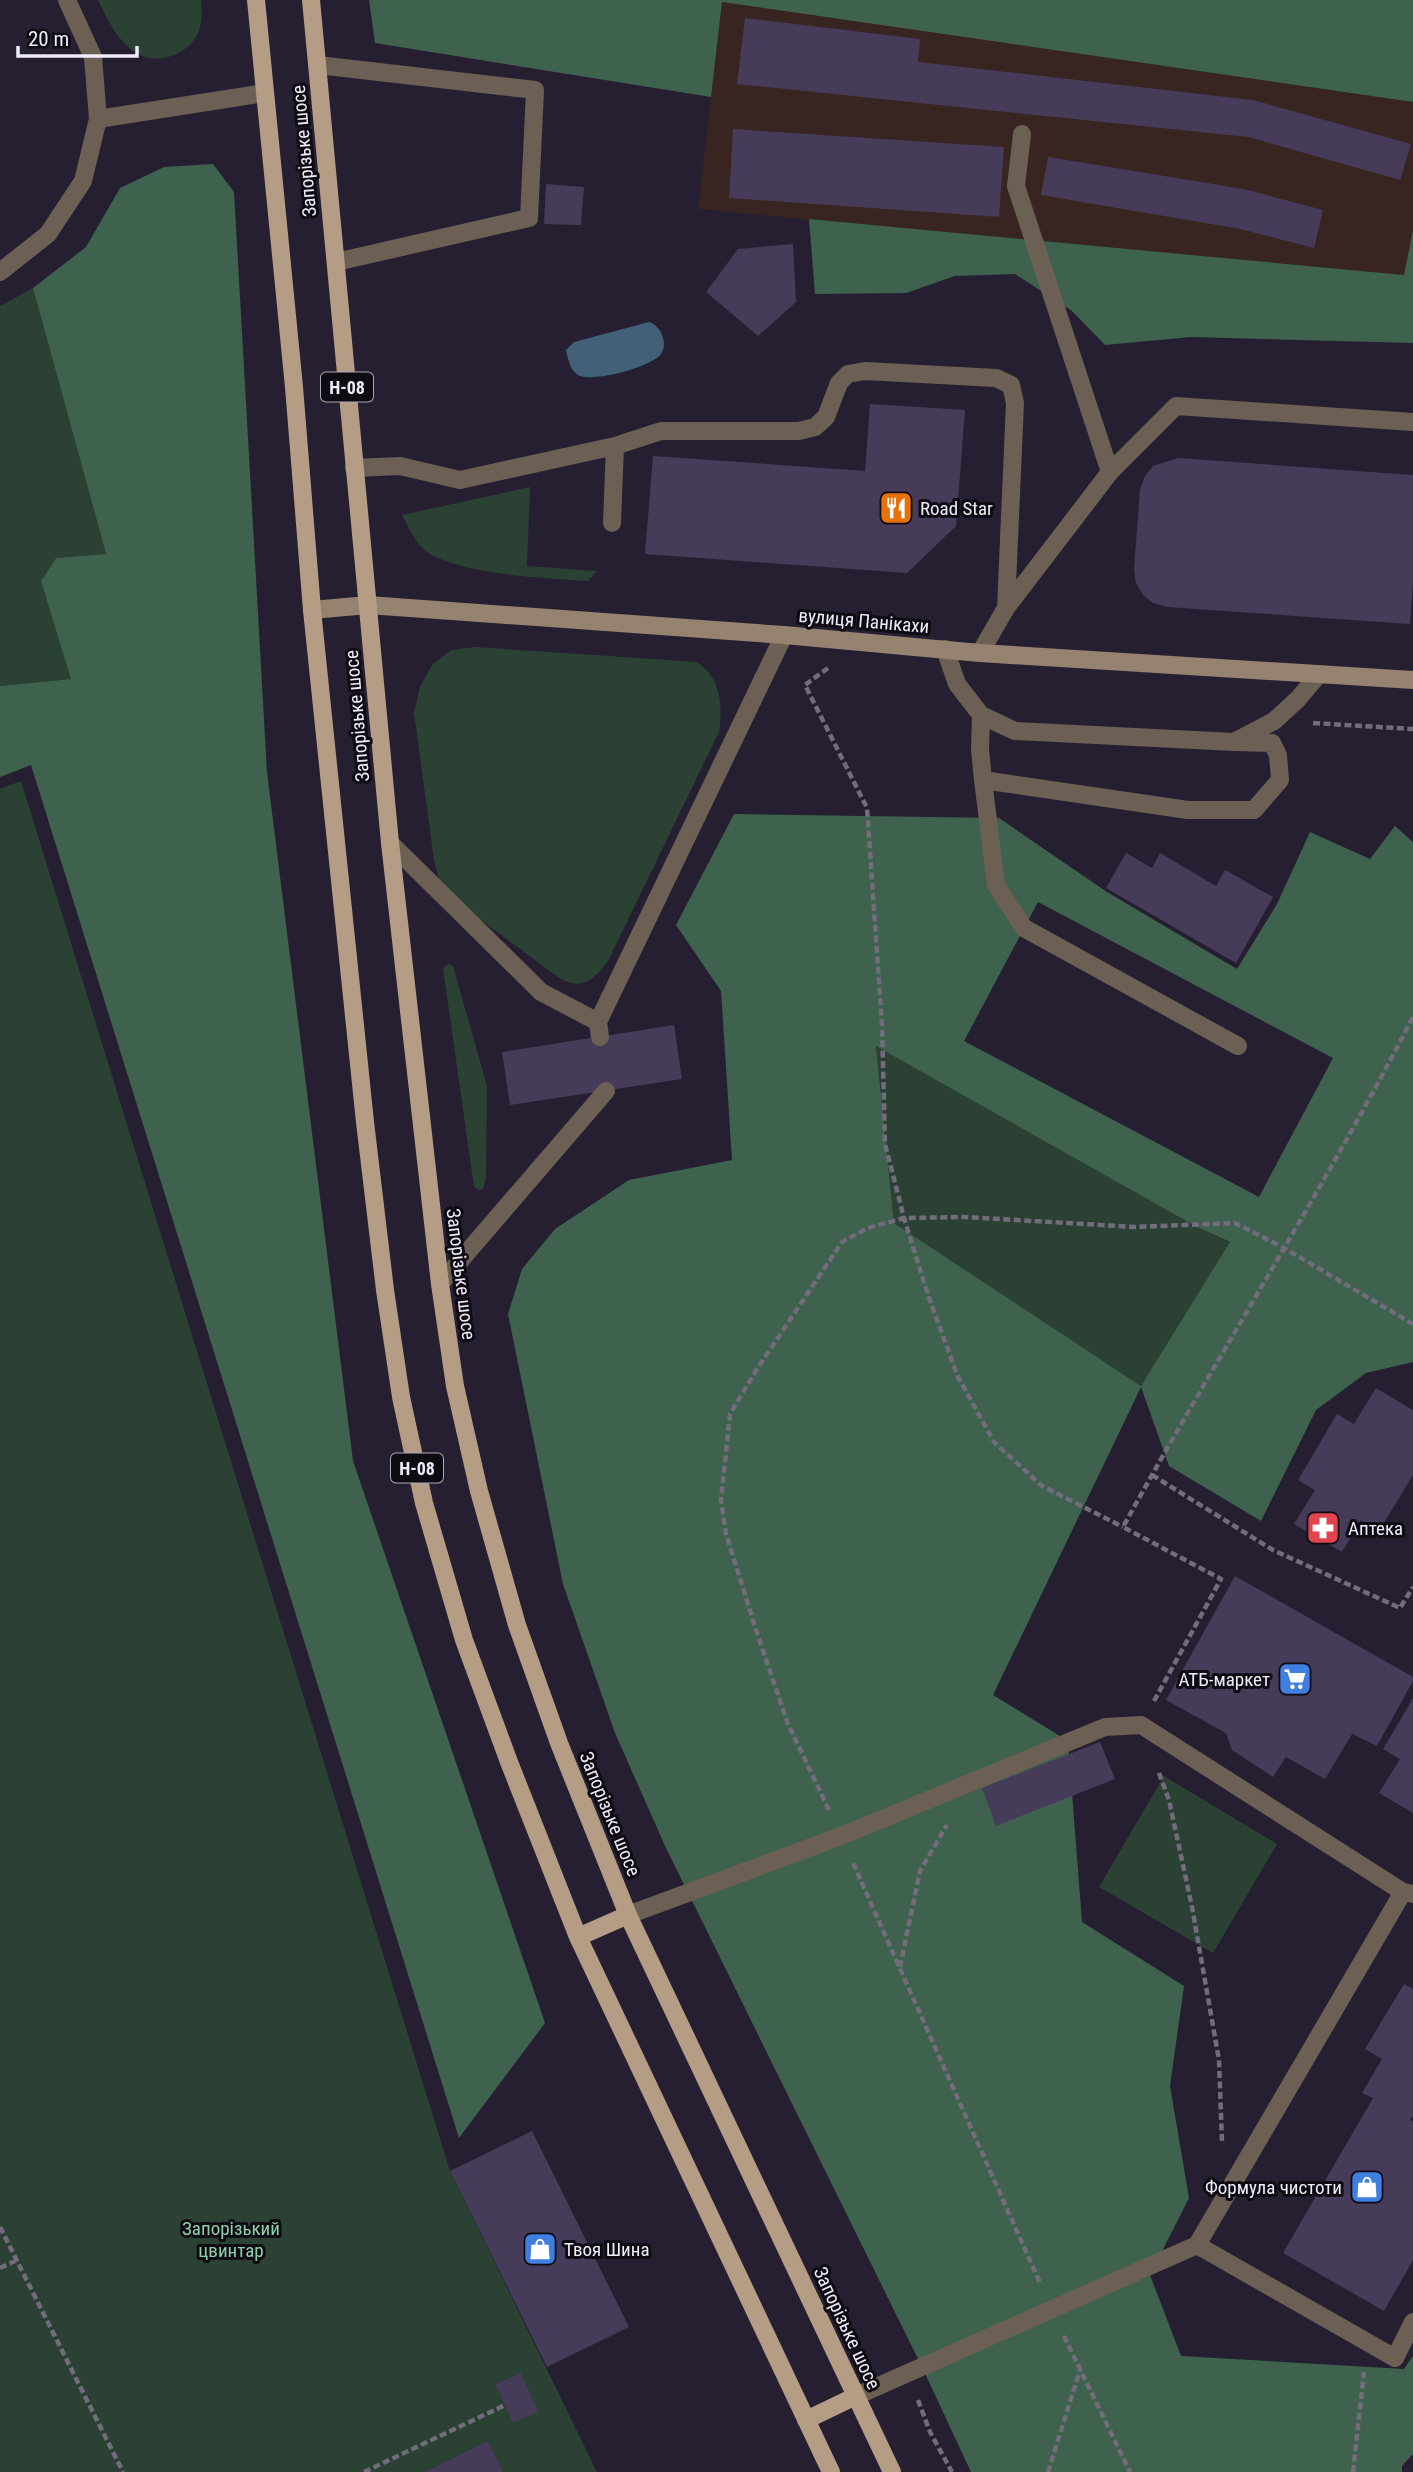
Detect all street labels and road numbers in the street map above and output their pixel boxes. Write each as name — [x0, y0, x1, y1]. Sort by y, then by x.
street label: Запорізьке шосе — [287, 84, 321, 218]
road number: Н-08 — [321, 372, 373, 402]
street label: вулиця Панікахи — [798, 604, 930, 638]
street label: Запорізьке шосе — [340, 649, 374, 783]
street label: Запорізьке шосе — [442, 1207, 480, 1341]
road number: Н-08 — [391, 1454, 443, 1483]
street label: Запорізьке шосе — [575, 1748, 645, 1880]
street label: Запорізьке шосе — [809, 2263, 885, 2393]

